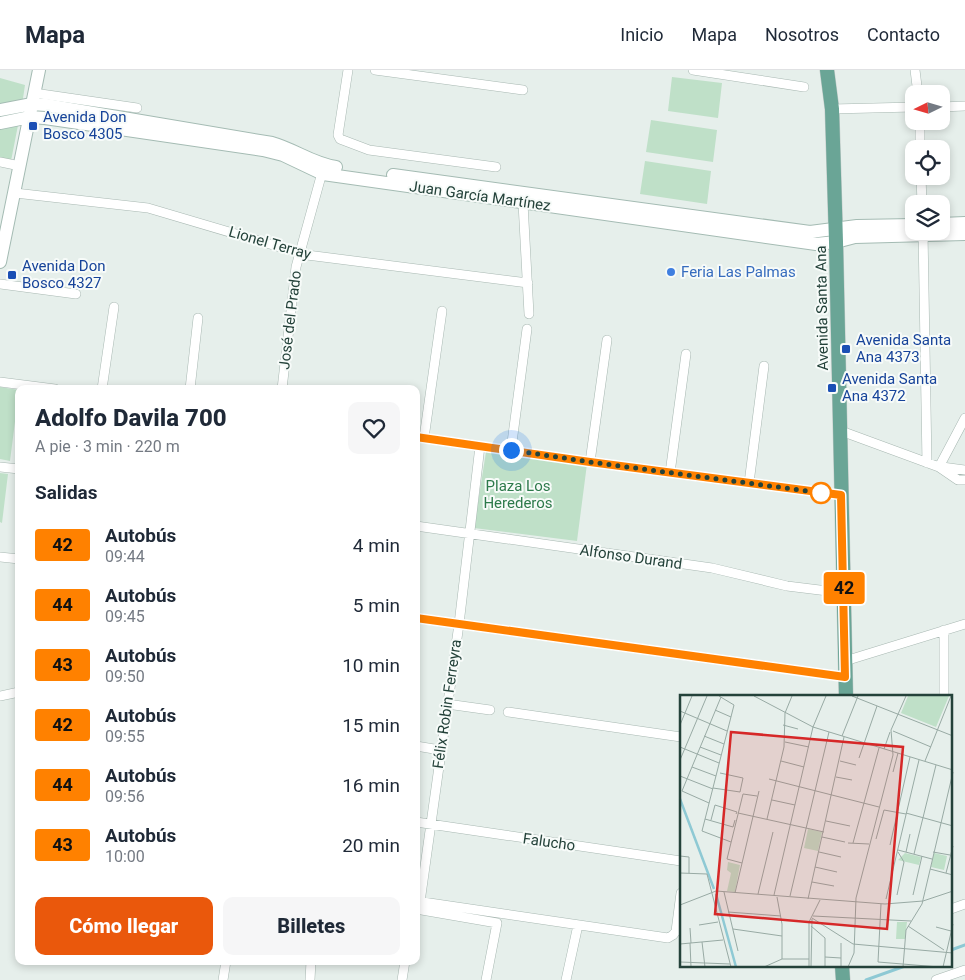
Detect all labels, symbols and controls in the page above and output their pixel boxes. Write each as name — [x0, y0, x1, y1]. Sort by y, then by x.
text: Mapa — [25, 21, 85, 49]
text: Inicio — [620, 24, 664, 45]
text: Mapa — [692, 24, 737, 45]
text: Nosotros — [765, 24, 839, 45]
text: Contacto — [867, 24, 940, 45]
north arrow — [905, 85, 950, 130]
map controls — [905, 85, 950, 240]
place label: Avenida Don Bosco 4305 — [43, 108, 127, 143]
marker: Avenida Don Bosco 4305 — [27, 120, 39, 132]
button: locate — [905, 140, 950, 185]
street label: Juan García Martínez — [408, 177, 552, 215]
button: layers — [905, 195, 950, 240]
street label: Lionel Terray — [227, 223, 313, 263]
street label: Avenida Santa Ana — [812, 245, 832, 371]
place label: Avenida Don Bosco 4327 — [22, 257, 106, 292]
place label: Feria Las Palmas — [681, 263, 796, 281]
marker: Feria Las Palmas — [665, 266, 677, 278]
marker: Avenida Don Bosco 4327 — [6, 269, 18, 281]
street label: José del Prado — [275, 270, 305, 370]
place label: Avenida Santa Ana 4373 — [856, 331, 951, 366]
marker: Avenida Santa Ana 4373 — [840, 343, 852, 355]
place label: Avenida Santa Ana 4372 — [842, 370, 937, 405]
marker: Avenida Santa Ana 4372 — [826, 382, 838, 394]
button: heart — [348, 402, 400, 454]
text: Adolfo Davila 700 — [35, 404, 227, 432]
text: A pie · 3 min · 220 m — [35, 437, 180, 456]
your location — [499, 438, 524, 463]
park label: Plaza Los Herederos — [483, 477, 553, 512]
text: Salidas — [35, 481, 98, 504]
unlabelled marker — [810, 482, 832, 504]
text: Autobús — [105, 524, 176, 547]
text: 42 — [52, 534, 73, 555]
text: 4 min — [353, 534, 400, 557]
street label: Alfonso Durand — [579, 541, 683, 573]
text: 09:44 — [105, 547, 145, 566]
line badge: 42 — [822, 572, 866, 604]
text: 42 — [834, 577, 854, 598]
text: Autobús — [105, 584, 176, 607]
text: 44 — [52, 594, 73, 615]
text: 5 min — [353, 594, 400, 617]
text: 09:45 — [105, 607, 145, 626]
street label: Félix Robin Ferreyra — [429, 638, 465, 770]
text: Autobús — [105, 644, 176, 667]
text: 43 — [52, 654, 73, 675]
text: 10 min — [342, 654, 400, 677]
text: 09:50 — [105, 667, 145, 686]
inset map — [680, 695, 952, 968]
text: Autobús — [105, 704, 176, 727]
text: 42 — [52, 714, 73, 735]
text: 15 min — [342, 714, 400, 737]
text: 09:55 — [105, 727, 145, 746]
text: Autobús — [105, 764, 176, 787]
text: 44 — [52, 774, 73, 795]
text: 16 min — [342, 774, 400, 797]
text: 09:56 — [105, 787, 145, 806]
text: Autobús — [105, 824, 176, 847]
street label: Falucho — [522, 829, 576, 855]
text: 43 — [52, 834, 73, 855]
text: 20 min — [342, 834, 400, 857]
text: 10:00 — [105, 847, 145, 866]
button: Cómo llegar — [35, 897, 213, 955]
button: Billetes — [223, 897, 400, 955]

